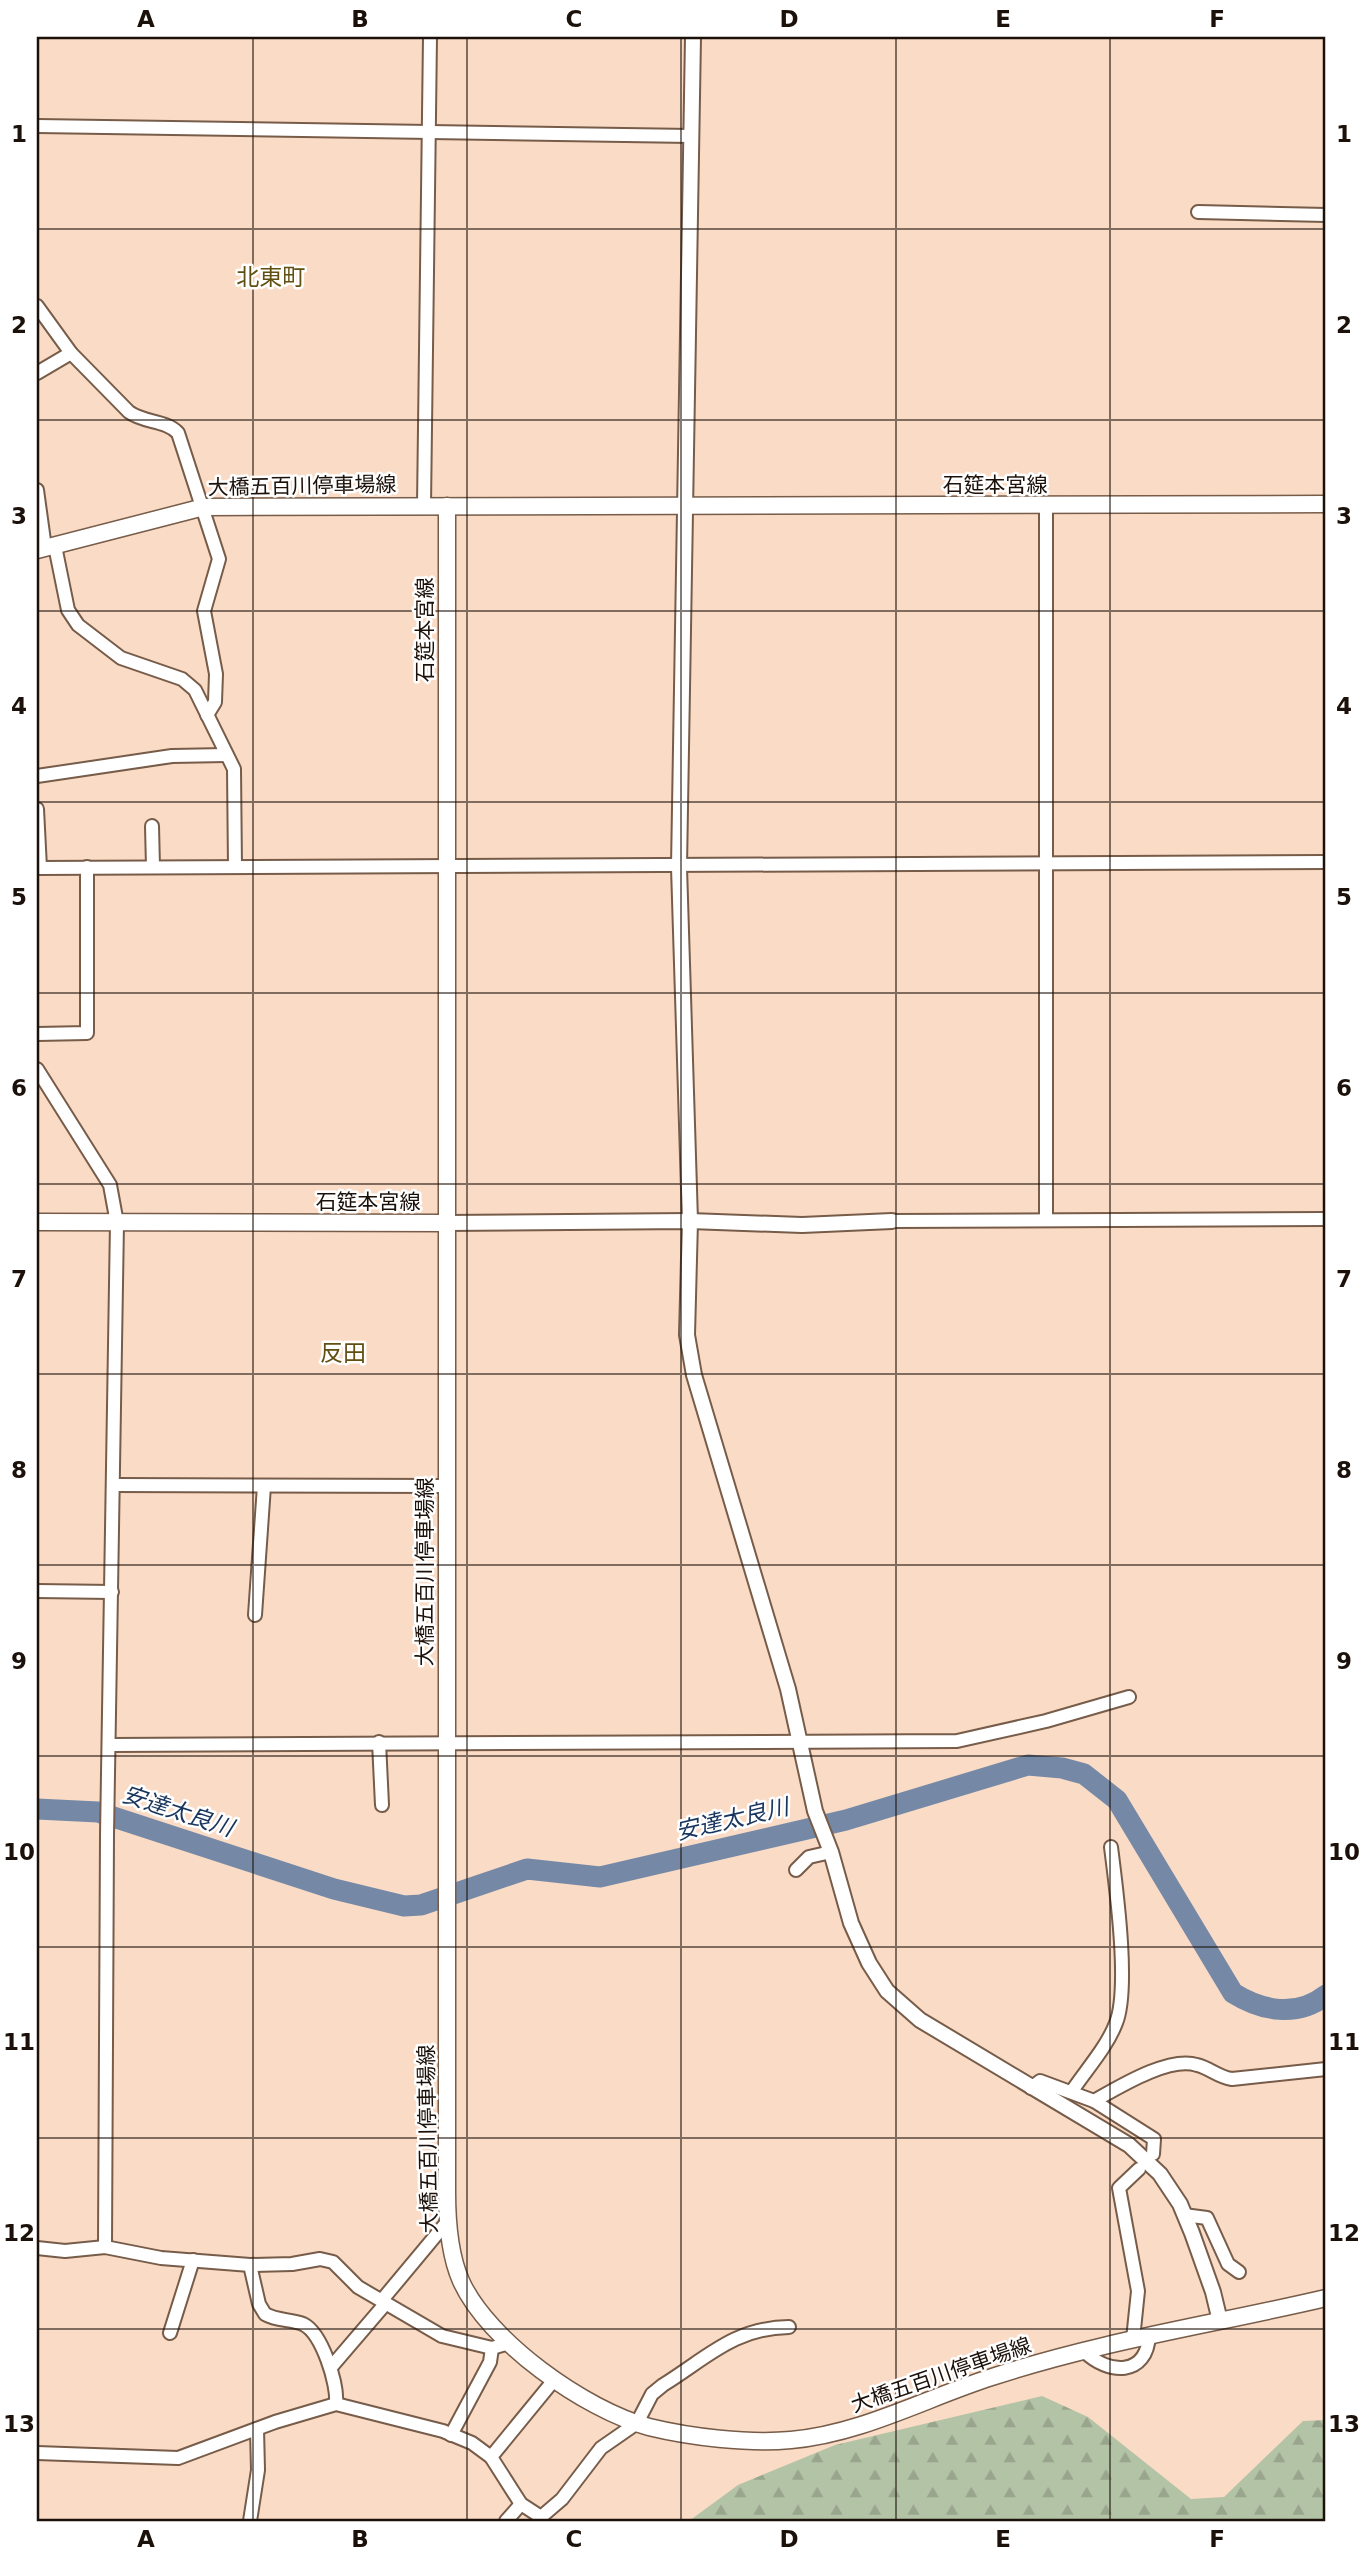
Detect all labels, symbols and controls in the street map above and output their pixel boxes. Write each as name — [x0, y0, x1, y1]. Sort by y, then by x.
text: A — [137, 6, 155, 32]
text: B — [351, 6, 369, 32]
text: C — [566, 6, 582, 32]
text: D — [779, 6, 799, 32]
text: E — [995, 6, 1011, 32]
text: F — [1209, 6, 1225, 32]
text: 1 — [11, 121, 27, 147]
text: 1 — [1336, 121, 1352, 147]
district label: 北東町 — [237, 264, 306, 290]
text: 2 — [11, 312, 27, 338]
text: 2 — [1336, 312, 1352, 338]
street label: 大橋五百川停車場線 — [207, 472, 397, 500]
street label: 石筵本宮線 — [943, 473, 1048, 497]
text: 3 — [11, 503, 27, 529]
text: 3 — [1336, 503, 1352, 529]
street label: 石筵本宮線 — [413, 578, 437, 683]
text: 4 — [11, 693, 27, 719]
text: 4 — [1336, 693, 1352, 719]
text: 5 — [11, 884, 27, 910]
text: 5 — [1336, 884, 1352, 910]
text: 6 — [11, 1075, 27, 1101]
text: 6 — [1336, 1075, 1352, 1101]
street label: 石筵本宮線 — [316, 1190, 421, 1214]
text: 7 — [11, 1266, 27, 1292]
text: 7 — [1336, 1266, 1352, 1292]
district label: 反田 — [320, 1340, 366, 1366]
text: 8 — [11, 1457, 27, 1483]
text: 8 — [1336, 1457, 1352, 1483]
street label: 大橋五百川停車場線 — [413, 1478, 437, 1667]
text: 9 — [11, 1648, 27, 1674]
text: 9 — [1336, 1648, 1352, 1674]
water label: 安達太良川 — [119, 1781, 240, 1842]
water label: 安達太良川 — [673, 1793, 794, 1845]
text: 10 — [3, 1839, 35, 1865]
text: 10 — [1328, 1839, 1360, 1865]
text: 11 — [3, 2029, 35, 2055]
text: 11 — [1328, 2029, 1360, 2055]
street label: 大橋五百川停車場線 — [414, 2044, 442, 2234]
text: 12 — [3, 2220, 35, 2246]
text: 12 — [1328, 2220, 1360, 2246]
street label: 大橋五百川停車場線 — [848, 2333, 1034, 2417]
text: 13 — [3, 2411, 35, 2437]
text: 13 — [1328, 2411, 1360, 2437]
text: A — [137, 2526, 155, 2552]
text: B — [351, 2526, 369, 2552]
text: C — [566, 2526, 582, 2552]
text: D — [779, 2526, 799, 2552]
text: E — [995, 2526, 1011, 2552]
text: F — [1209, 2526, 1225, 2552]

